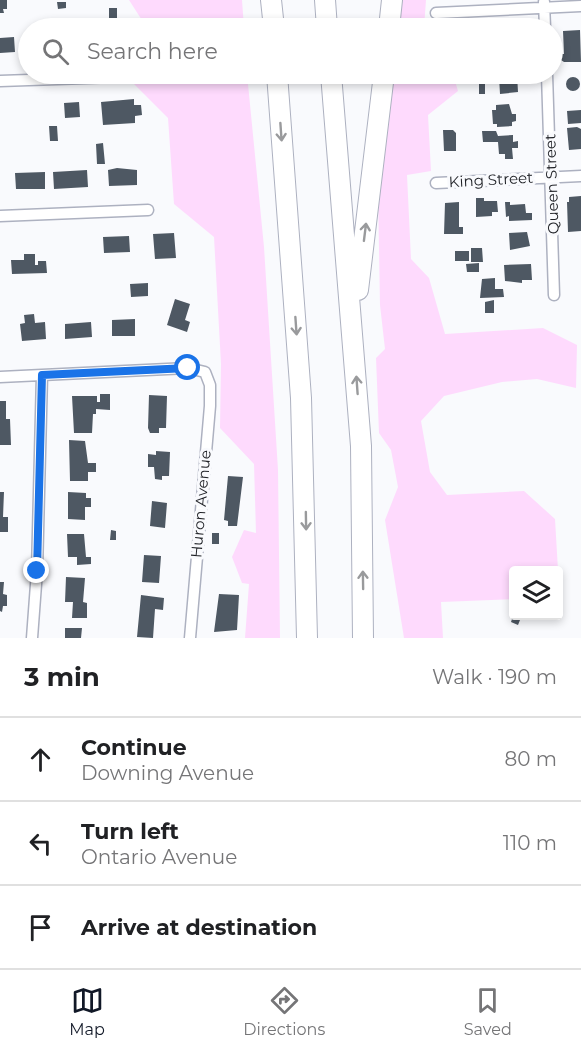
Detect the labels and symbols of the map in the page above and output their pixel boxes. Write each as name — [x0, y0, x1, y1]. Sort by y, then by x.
one-way arrow — [276, 121, 287, 141]
street label: Queen Street — [540, 134, 563, 234]
street label: King Street — [448, 168, 534, 191]
one-way arrow — [360, 222, 371, 242]
one-way arrow — [291, 316, 302, 336]
route start — [174, 354, 200, 380]
one-way arrow — [351, 375, 362, 395]
street label: Huron Avenue — [186, 449, 215, 559]
one-way arrow — [300, 511, 312, 530]
route end — [23, 557, 49, 583]
one-way arrow — [357, 570, 369, 590]

